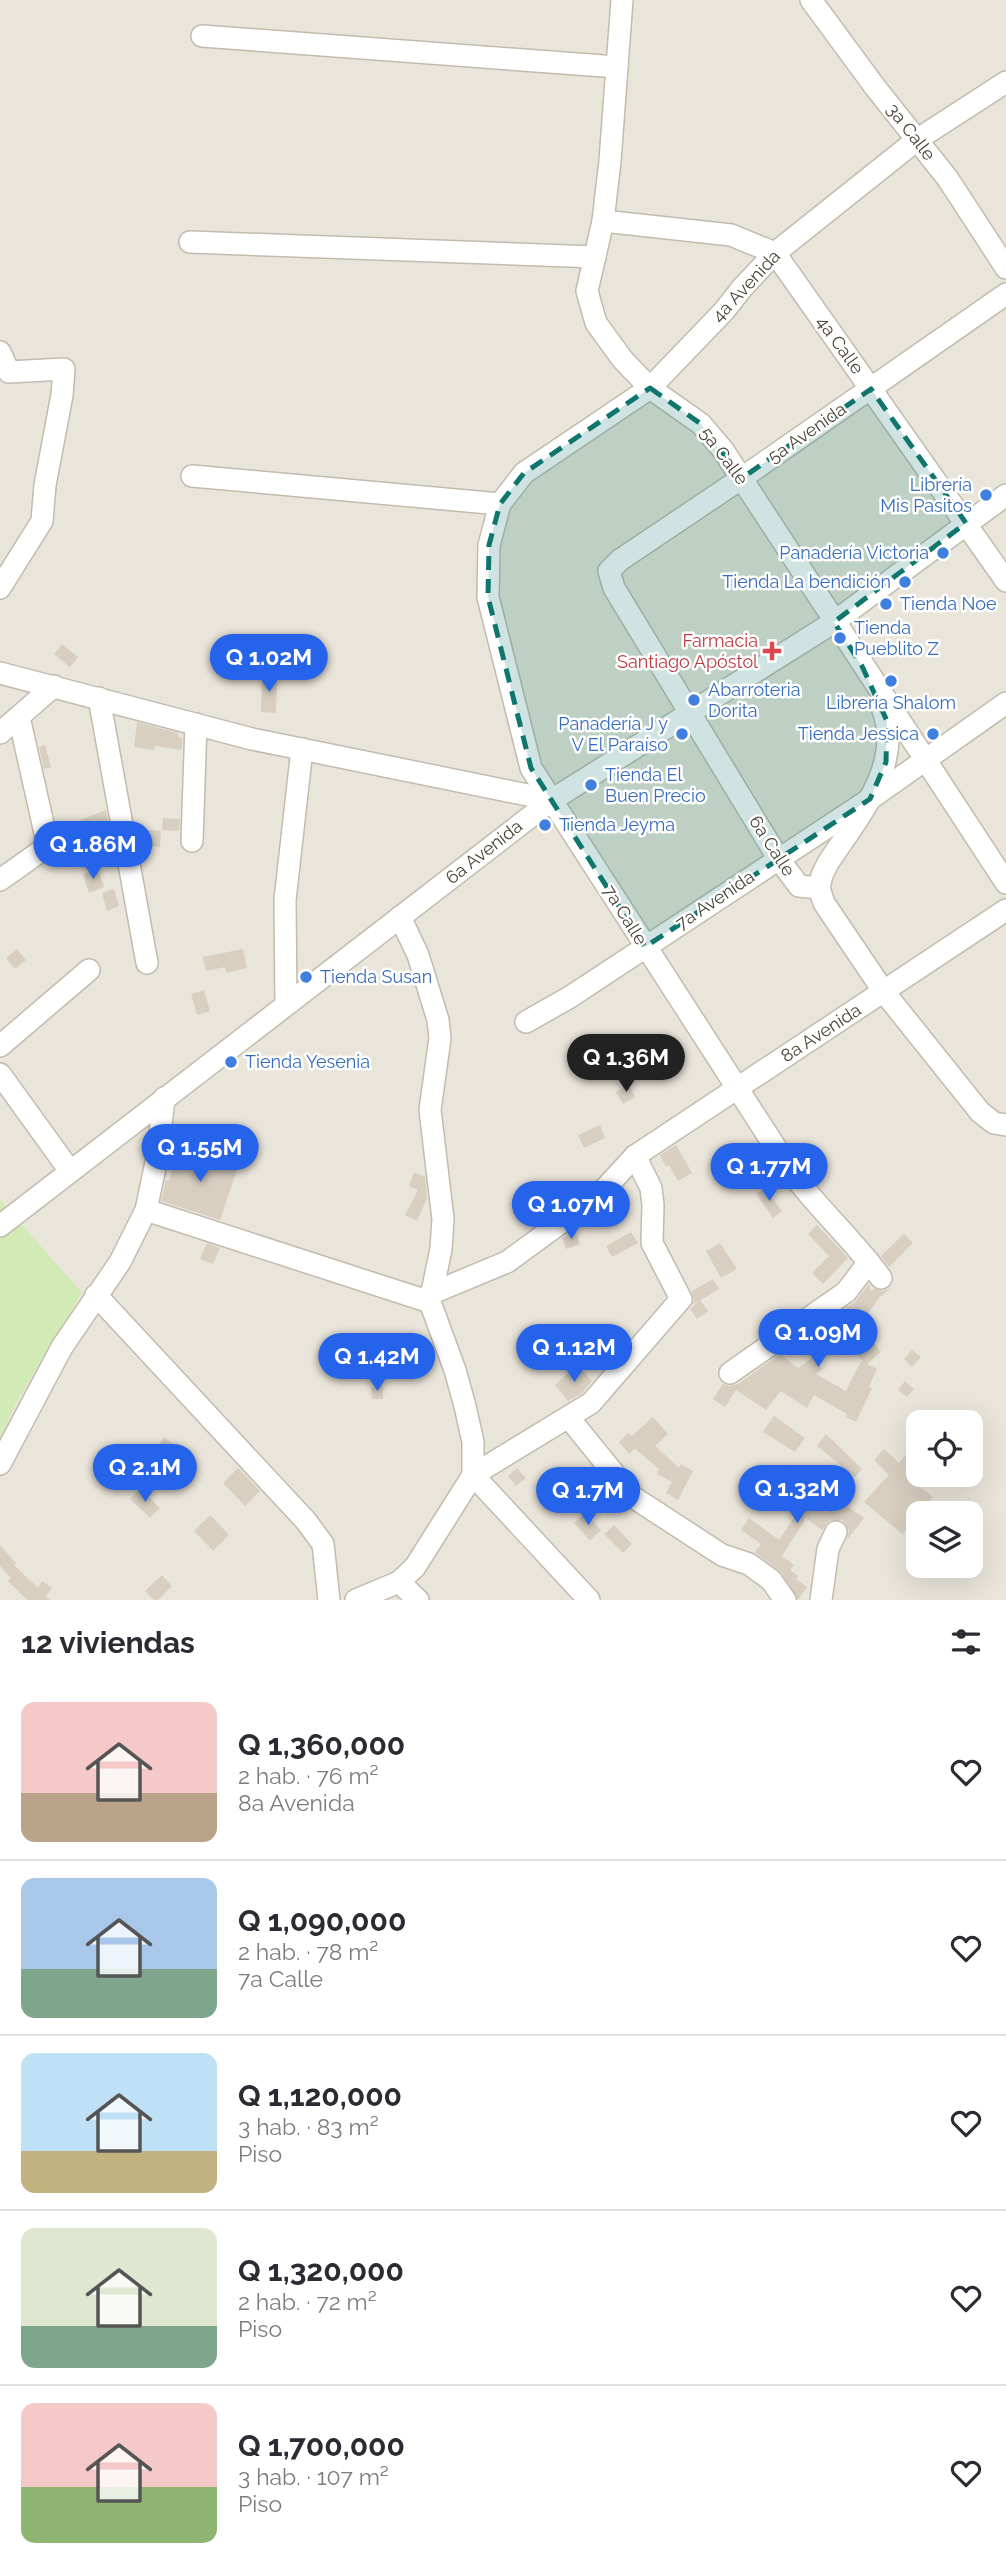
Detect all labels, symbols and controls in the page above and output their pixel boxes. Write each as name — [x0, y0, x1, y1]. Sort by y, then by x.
street label: 3a Calle — [883, 99, 940, 165]
street label: 4a Avenida — [707, 245, 784, 326]
street label: 4a Calle — [812, 312, 869, 378]
street label: 5a Avenida — [764, 398, 850, 467]
street label: 5a Calle — [696, 423, 753, 489]
place label: Librería Mis Pasitos — [880, 474, 972, 516]
marker: Librería Mis Pasitos — [978, 487, 994, 503]
place label: Panadería Victoria — [779, 542, 929, 563]
marker: Panadería Victoria — [935, 545, 951, 561]
place label: Tienda La bendición — [722, 571, 891, 592]
marker: Tienda La bendición — [897, 574, 913, 590]
place label: Tienda Noe — [900, 593, 997, 614]
marker: Tienda Noe — [878, 596, 894, 612]
place label: Tienda Pueblito Z — [854, 617, 939, 659]
place label: Farmacia Santiago Apóstol — [617, 630, 758, 672]
marker: Tienda Pueblito Z — [832, 630, 848, 646]
pin: Q 1.02M — [204, 634, 334, 694]
text: Q 1.02M — [226, 643, 312, 670]
marker: Farmacia Santiago Apóstol — [764, 643, 780, 659]
marker: Librería Shalom — [883, 673, 899, 689]
place label: Abarroteria Dorita — [708, 679, 801, 721]
marker: Abarroteria Dorita — [686, 692, 702, 708]
place label: Librería Shalom — [826, 692, 956, 713]
place label: Panadería J y V El Paraíso — [558, 713, 668, 755]
place label: Tienda Jessica — [798, 723, 919, 744]
marker: Panadería J y V El Paraíso — [674, 726, 690, 742]
marker: Tienda Jessica — [925, 726, 941, 742]
place label: Tienda El Buen Precio — [605, 764, 706, 806]
marker: Tienda El Buen Precio — [583, 777, 599, 793]
street label: 6a Calle — [745, 812, 800, 880]
place label: Tienda Jeyma — [559, 814, 675, 835]
street label: 6a Avenida — [441, 815, 526, 888]
marker: Tienda Jeyma — [537, 817, 553, 833]
pin: Q 1.86M — [28, 822, 158, 881]
text: Q 1.86M — [49, 830, 137, 857]
street label: 7a Avenida — [671, 866, 758, 934]
street label: 7a Calle — [599, 881, 652, 949]
place label: Tienda Susan — [320, 966, 432, 987]
marker: Tienda Susan — [298, 969, 314, 985]
street label: 8a Avenida — [777, 999, 865, 1066]
pin: Q 1.36M — [561, 1034, 691, 1094]
text: Q 1.36M — [583, 1043, 669, 1070]
place label: Tienda Yesenia — [245, 1051, 370, 1072]
marker: Tienda Yesenia — [223, 1054, 239, 1070]
pin: Q 1.55M — [135, 1124, 265, 1184]
text: Q 1.55M — [158, 1133, 242, 1160]
pin: Q 1.77M — [704, 1144, 834, 1203]
text: Q 1.77M — [727, 1152, 811, 1179]
pin: Q 1.07M — [506, 1182, 636, 1241]
text: Q 1.07M — [528, 1190, 614, 1217]
pin: Q 1.09M — [753, 1310, 883, 1369]
text: Q 1.09M — [775, 1318, 862, 1345]
pin: Q 1.12M — [509, 1324, 639, 1384]
text: Q 1.12M — [532, 1333, 616, 1360]
pin: Q 1.42M — [312, 1334, 442, 1393]
text: Q 1.42M — [334, 1342, 420, 1369]
map controls — [906, 1410, 983, 1578]
button: locate — [906, 1410, 983, 1487]
pin: Q 2.1M — [88, 1444, 202, 1504]
text: Q 2.1M — [109, 1453, 181, 1480]
pin: Q 1.32M — [732, 1466, 862, 1525]
pin: Q 1.7M — [531, 1468, 645, 1527]
text: Q 1.32M — [754, 1474, 840, 1501]
text: Q 1.7M — [552, 1476, 624, 1503]
button: layers — [906, 1501, 983, 1578]
icon: filters — [947, 1623, 985, 1661]
text: 12 viviendas — [21, 1625, 195, 1660]
text: Q 1,360,000 — [238, 1727, 405, 1762]
icon: home — [77, 1730, 161, 1814]
icon: heart — [947, 1753, 985, 1791]
text: 2 hab. · 76 m² — [238, 1762, 379, 1789]
text: 8a Avenida — [238, 1789, 355, 1816]
text: Q 1,090,000 — [238, 1903, 406, 1938]
icon: home — [77, 1906, 161, 1990]
icon: heart — [947, 1929, 985, 1967]
text: 2 hab. · 78 m² — [238, 1938, 378, 1965]
text: 7a Calle — [238, 1965, 323, 1992]
text: Q 1,120,000 — [238, 2078, 402, 2113]
icon: home — [77, 2081, 161, 2165]
icon: heart — [947, 2104, 985, 2142]
text: 3 hab. · 83 m² — [238, 2113, 379, 2140]
text: Piso — [238, 2140, 282, 2167]
text: Q 1,320,000 — [238, 2253, 404, 2288]
icon: home — [77, 2256, 161, 2340]
icon: heart — [947, 2279, 985, 2317]
text: 2 hab. · 72 m² — [238, 2288, 377, 2315]
text: Piso — [238, 2315, 282, 2342]
text: Q 1,700,000 — [238, 2428, 405, 2463]
icon: home — [77, 2431, 161, 2515]
icon: heart — [947, 2454, 985, 2492]
text: 3 hab. · 107 m² — [238, 2463, 389, 2490]
text: Piso — [238, 2490, 282, 2517]

